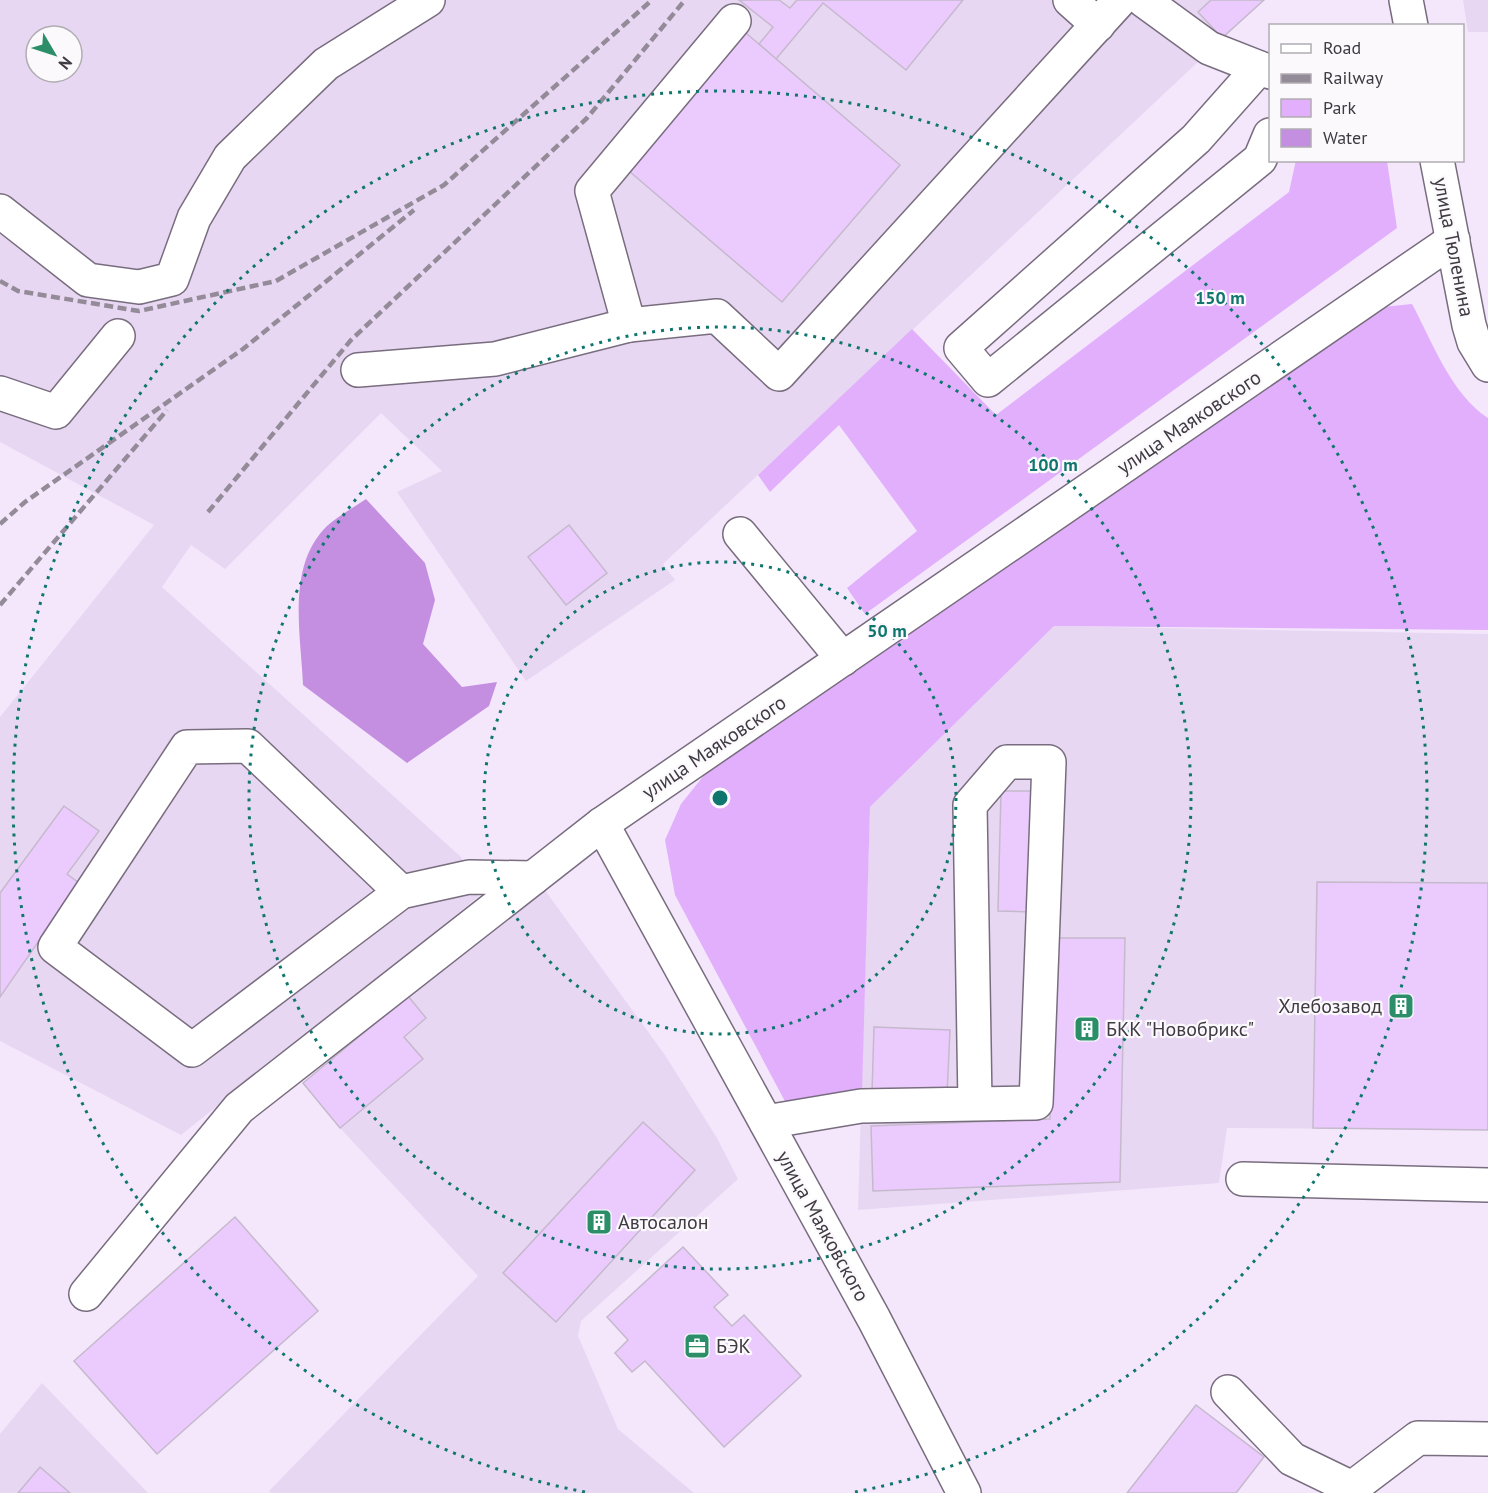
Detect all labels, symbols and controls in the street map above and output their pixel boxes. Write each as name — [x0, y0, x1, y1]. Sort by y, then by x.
north arrow — [24, 24, 84, 84]
legend — [1269, 24, 1464, 162]
text: Road — [1323, 36, 1361, 59]
text: N — [55, 53, 77, 74]
text: Railway — [1323, 66, 1384, 89]
text: Park — [1323, 96, 1356, 119]
text: Water — [1323, 126, 1367, 149]
street label: улица Тюленина — [1428, 175, 1480, 319]
text: 150 m — [1195, 286, 1245, 309]
street label: улица Маяковского — [1112, 364, 1266, 480]
text: 100 m — [1028, 453, 1078, 476]
text: 50 m — [867, 619, 907, 642]
street label: улица Маяковского — [637, 689, 791, 805]
centre of rings — [710, 788, 730, 808]
building icon: Хлебозавод — [1386, 991, 1416, 1021]
place label: Хлебозавод — [1278, 993, 1382, 1019]
building icon: БКК "Новобрикс" — [1072, 1014, 1102, 1044]
place label: БКК "Новобрикс" — [1106, 1016, 1254, 1042]
street label: улица Маяковского — [771, 1146, 875, 1306]
building icon: Автосалон — [584, 1207, 614, 1237]
place label: Автосалон — [618, 1209, 709, 1235]
office icon: БЭК — [682, 1331, 712, 1361]
place label: БЭК — [716, 1333, 751, 1359]

